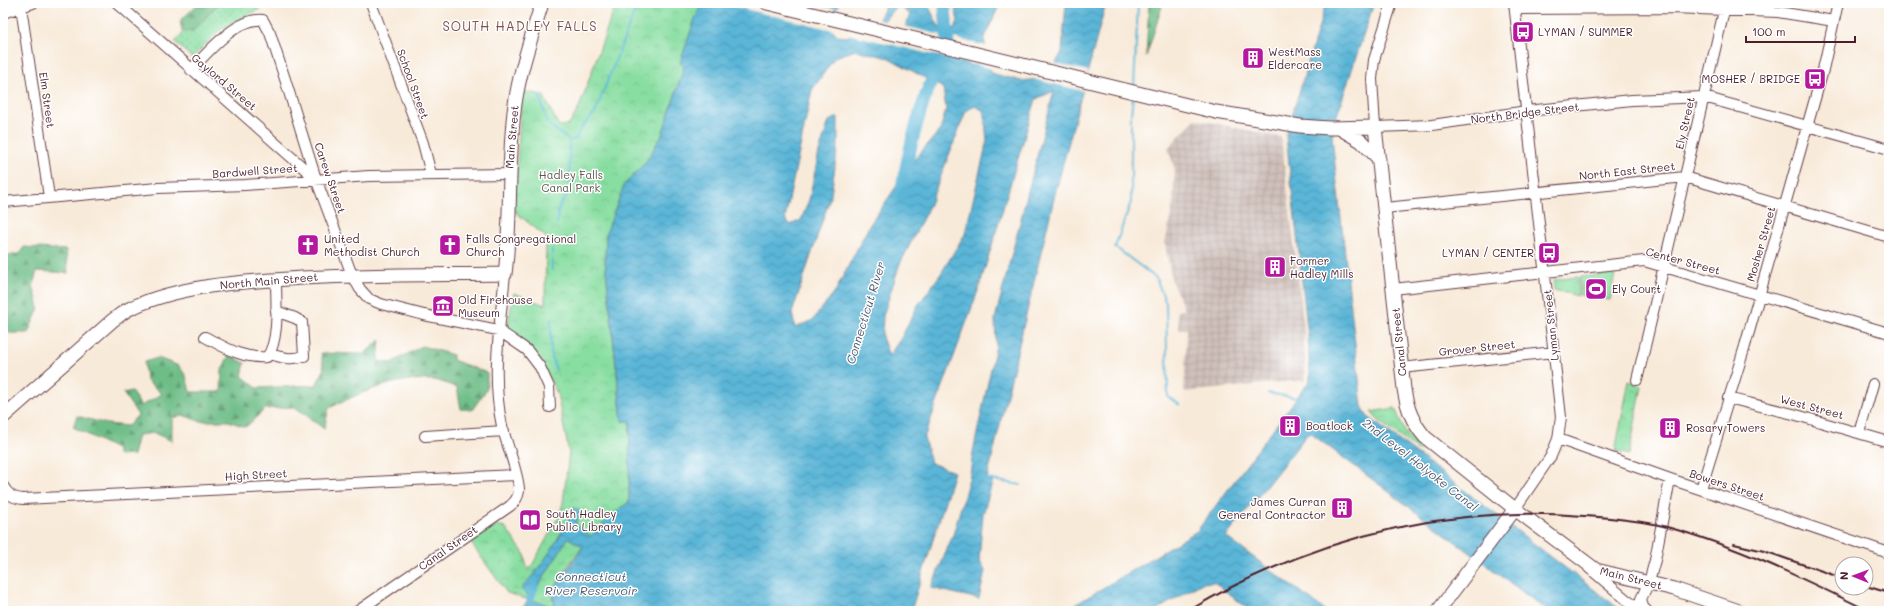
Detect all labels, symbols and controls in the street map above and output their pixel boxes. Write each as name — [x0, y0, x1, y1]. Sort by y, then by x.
district label: SOUTH HADLEY FALLS — [443, 17, 597, 34]
scale bar — [1746, 18, 1855, 44]
bus stop icon: LYMAN / SUMMER — [1510, 19, 1536, 45]
text: 100 m — [1752, 23, 1786, 39]
place label: LYMAN / SUMMER — [1538, 24, 1633, 39]
place label: WestMass Eldercare — [1268, 44, 1322, 72]
building icon: WestMass Eldercare — [1240, 45, 1266, 71]
street label: School Street — [394, 47, 433, 121]
street label: Gaylord Street — [188, 50, 260, 114]
bus stop icon: MOSHER / BRIDGE — [1802, 66, 1828, 92]
street label: Elm Street — [36, 71, 59, 129]
place label: MOSHER / BRIDGE — [1702, 71, 1800, 86]
street label: Ely Street — [1671, 95, 1698, 151]
street label: North Bridge Street — [1470, 98, 1580, 127]
street label: Main Street — [501, 104, 522, 169]
street label: Carew Street — [311, 140, 350, 215]
street label: North East Street — [1578, 158, 1676, 183]
street label: Bardwell Street — [212, 160, 298, 181]
park label: Hadley Falls Canal Park — [539, 167, 603, 195]
street label: Mosher Street — [1743, 204, 1778, 283]
place label: United Methodist Church — [324, 231, 419, 259]
place label: Falls Congregational Church — [466, 231, 576, 259]
church icon: United Methodist Church — [295, 232, 321, 258]
church icon: Falls Congregational Church — [437, 232, 463, 258]
bus stop icon: LYMAN / CENTER — [1536, 240, 1562, 266]
street label: Center Street — [1644, 243, 1722, 278]
place label: LYMAN / CENTER — [1442, 245, 1534, 260]
place label: Former Hadley Mills — [1290, 253, 1354, 281]
building icon: Former Hadley Mills — [1262, 254, 1288, 280]
water label: Connecticut River — [842, 260, 888, 366]
street label: North Main Street — [219, 269, 319, 292]
sports icon: Ely Court — [1583, 276, 1609, 302]
place label: Ely Court — [1612, 281, 1661, 296]
street label: Lyman Street — [1539, 288, 1562, 362]
place label: Old Firehouse Museum — [458, 292, 533, 320]
museum icon: Old Firehouse Museum — [430, 293, 456, 319]
street label: Canal Street — [1387, 307, 1410, 377]
street label: Grover Street — [1438, 336, 1516, 359]
street label: West Street — [1779, 391, 1846, 422]
building icon: Boatlock — [1277, 413, 1303, 439]
water label: 2nd Level Holyoke Canal — [1360, 414, 1482, 514]
building icon: Rosary Towers — [1657, 415, 1683, 441]
place label: Boatlock — [1306, 418, 1353, 433]
place label: Rosary Towers — [1686, 420, 1765, 435]
street label: High Street — [224, 465, 288, 484]
street label: Bowers Street — [1688, 465, 1767, 504]
place label: James Curran General Contractor — [1218, 494, 1326, 522]
building icon: James Curran General Contractor — [1329, 495, 1355, 521]
place label: South Hadley Public Library — [546, 506, 622, 534]
library icon: South Hadley Public Library — [517, 507, 543, 533]
street label: Canal Street — [415, 522, 480, 574]
north arrow — [1834, 556, 1874, 596]
street label: Main Street — [1598, 563, 1664, 593]
water label: Connecticut River Reservoir — [545, 568, 637, 598]
text: N — [1836, 572, 1851, 580]

